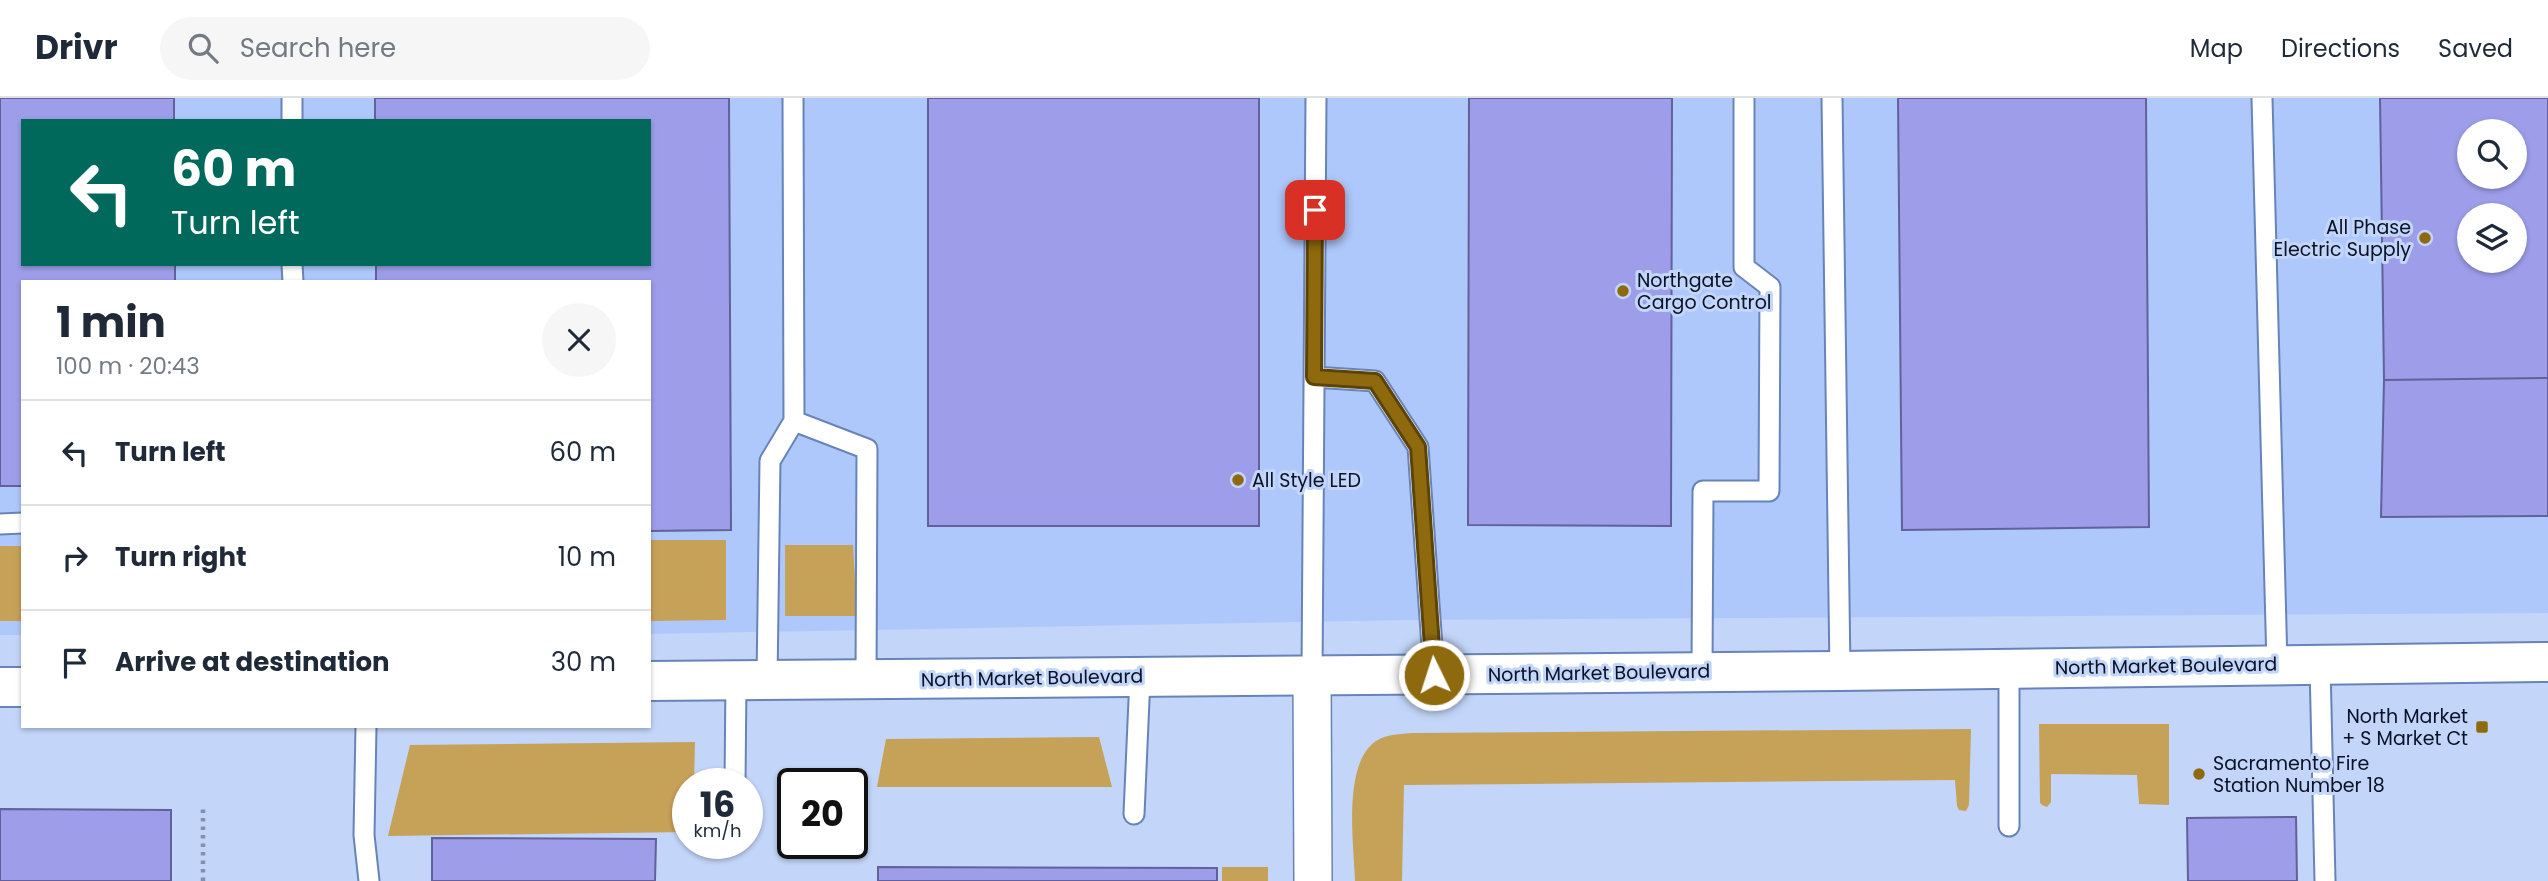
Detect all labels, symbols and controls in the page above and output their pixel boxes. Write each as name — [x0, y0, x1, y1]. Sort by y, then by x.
search box — [160, 17, 650, 80]
text: Drivr — [35, 24, 118, 71]
icon: search — [184, 29, 222, 67]
text: Search here — [240, 30, 396, 66]
text: Map — [2190, 32, 2243, 65]
text: Directions — [2281, 32, 2400, 65]
text: Saved — [2438, 32, 2513, 65]
map controls — [2457, 119, 2527, 273]
button: search — [2457, 119, 2527, 189]
text: 60 m — [171, 135, 296, 203]
icon: left — [56, 147, 147, 238]
pin — [1285, 180, 1345, 240]
icon: arrive — [1296, 191, 1334, 229]
text: Turn left — [171, 200, 300, 245]
button: layers — [2457, 203, 2527, 273]
place label: All Phase Electric Supply — [2274, 214, 2411, 263]
marker: All Phase Electric Supply — [2417, 230, 2433, 246]
place label: Northgate Cargo Control — [1637, 267, 1772, 316]
marker: Northgate Cargo Control — [1615, 283, 1631, 299]
text: 1 min — [56, 293, 166, 352]
button: close — [542, 303, 616, 377]
text: 100 m · 20:43 — [56, 350, 200, 382]
icon: left — [56, 434, 94, 472]
text: Turn left — [115, 434, 226, 470]
text: 60 m — [549, 434, 616, 470]
place label: All Style LED — [1252, 467, 1361, 494]
marker: All Style LED — [1230, 472, 1246, 488]
icon: right — [56, 539, 94, 577]
text: Turn right — [115, 539, 247, 575]
text: 10 m — [558, 539, 616, 575]
position arrow — [1397, 638, 1471, 712]
icon: arrive — [56, 644, 94, 682]
text: Arrive at destination — [115, 644, 390, 680]
text: 30 m — [551, 644, 616, 680]
street label: North Market Boulevard — [2055, 651, 2277, 681]
street label: North Market Boulevard — [1488, 658, 1710, 688]
street label: North Market Boulevard — [921, 663, 1143, 693]
place label: North Market + S Market Ct — [2342, 703, 2468, 752]
marker: North Market + S Market Ct — [2474, 719, 2490, 735]
place label: Sacramento Fire Station Number 18 — [2213, 750, 2385, 799]
marker: Sacramento Fire Station Number 18 — [2191, 766, 2207, 782]
speed limit sign: 20 — [777, 768, 868, 859]
text: 16 — [700, 780, 735, 829]
text: km/h — [694, 818, 741, 843]

